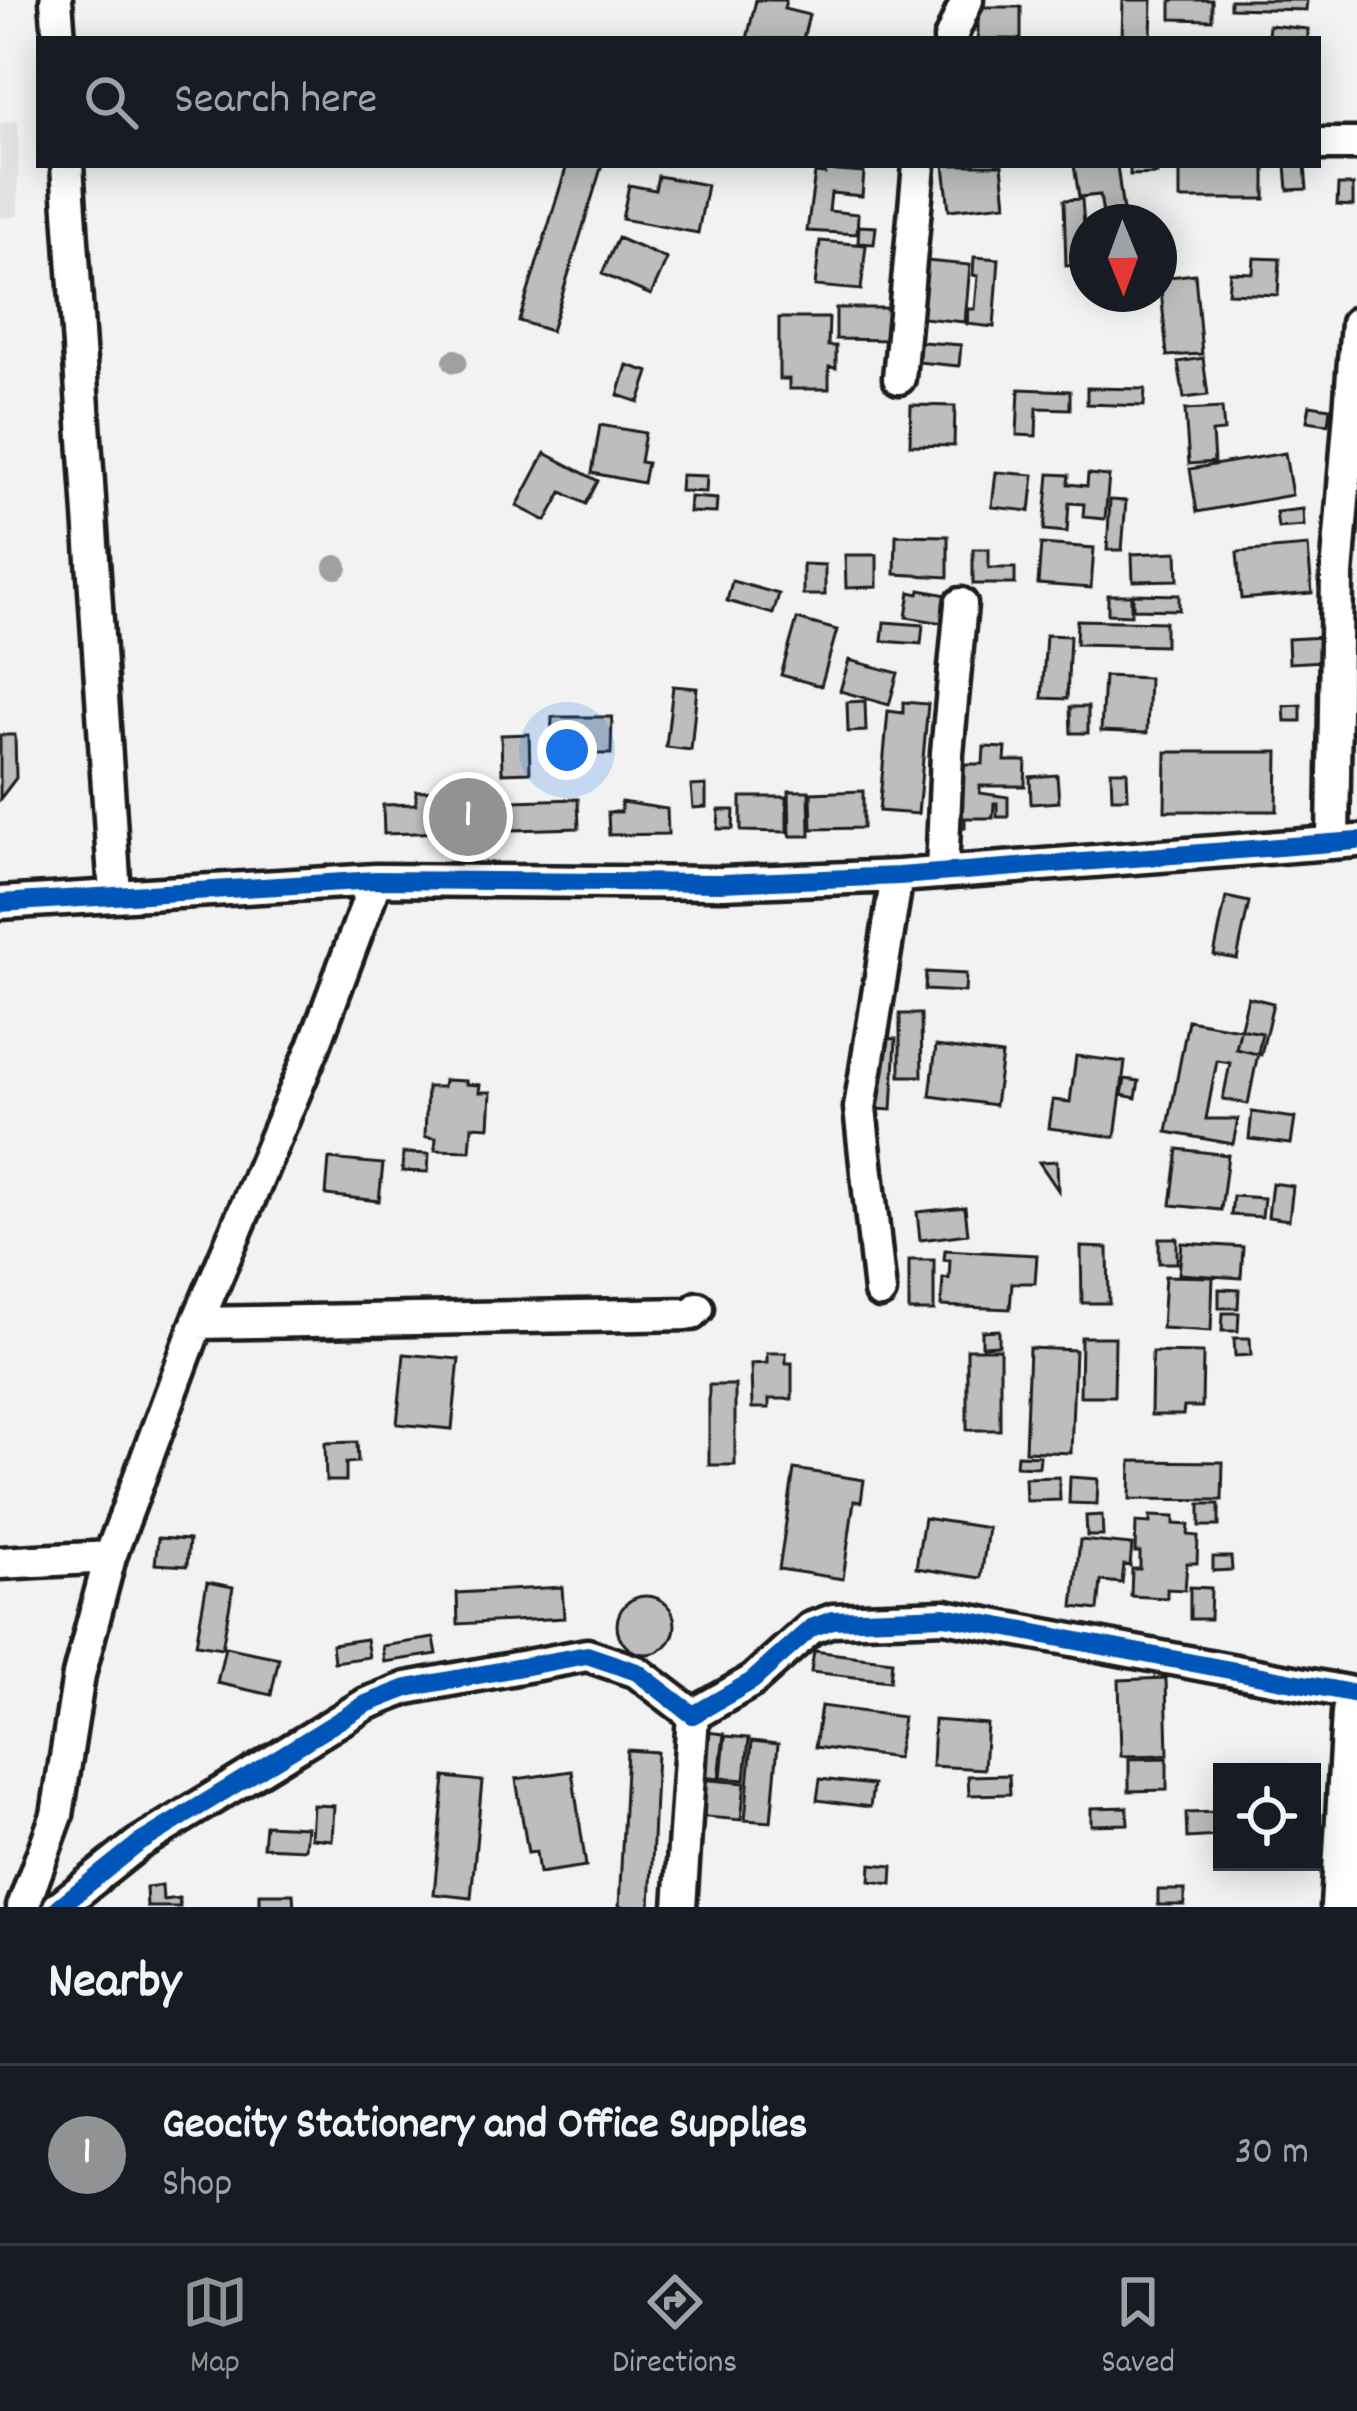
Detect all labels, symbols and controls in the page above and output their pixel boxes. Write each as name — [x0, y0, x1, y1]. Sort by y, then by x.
search box — [36, 36, 1321, 168]
icon: search — [78, 69, 144, 135]
text: Search here — [174, 70, 377, 134]
north arrow — [1069, 204, 1177, 312]
your location — [537, 720, 597, 780]
pin: 1 — [429, 772, 507, 862]
map controls — [1213, 1763, 1321, 1871]
button: locate — [1213, 1763, 1321, 1871]
text: Nearby — [48, 1949, 181, 2021]
text: Geocity Stationery and Office Supplies — [162, 2095, 807, 2159]
text: 1 — [83, 2127, 91, 2182]
text: 30 m — [1235, 2127, 1309, 2182]
text: Shop — [162, 2159, 232, 2214]
tab: Map — [182, 2269, 248, 2388]
tab: Directions — [612, 2269, 737, 2388]
tab: Saved — [1101, 2269, 1175, 2388]

